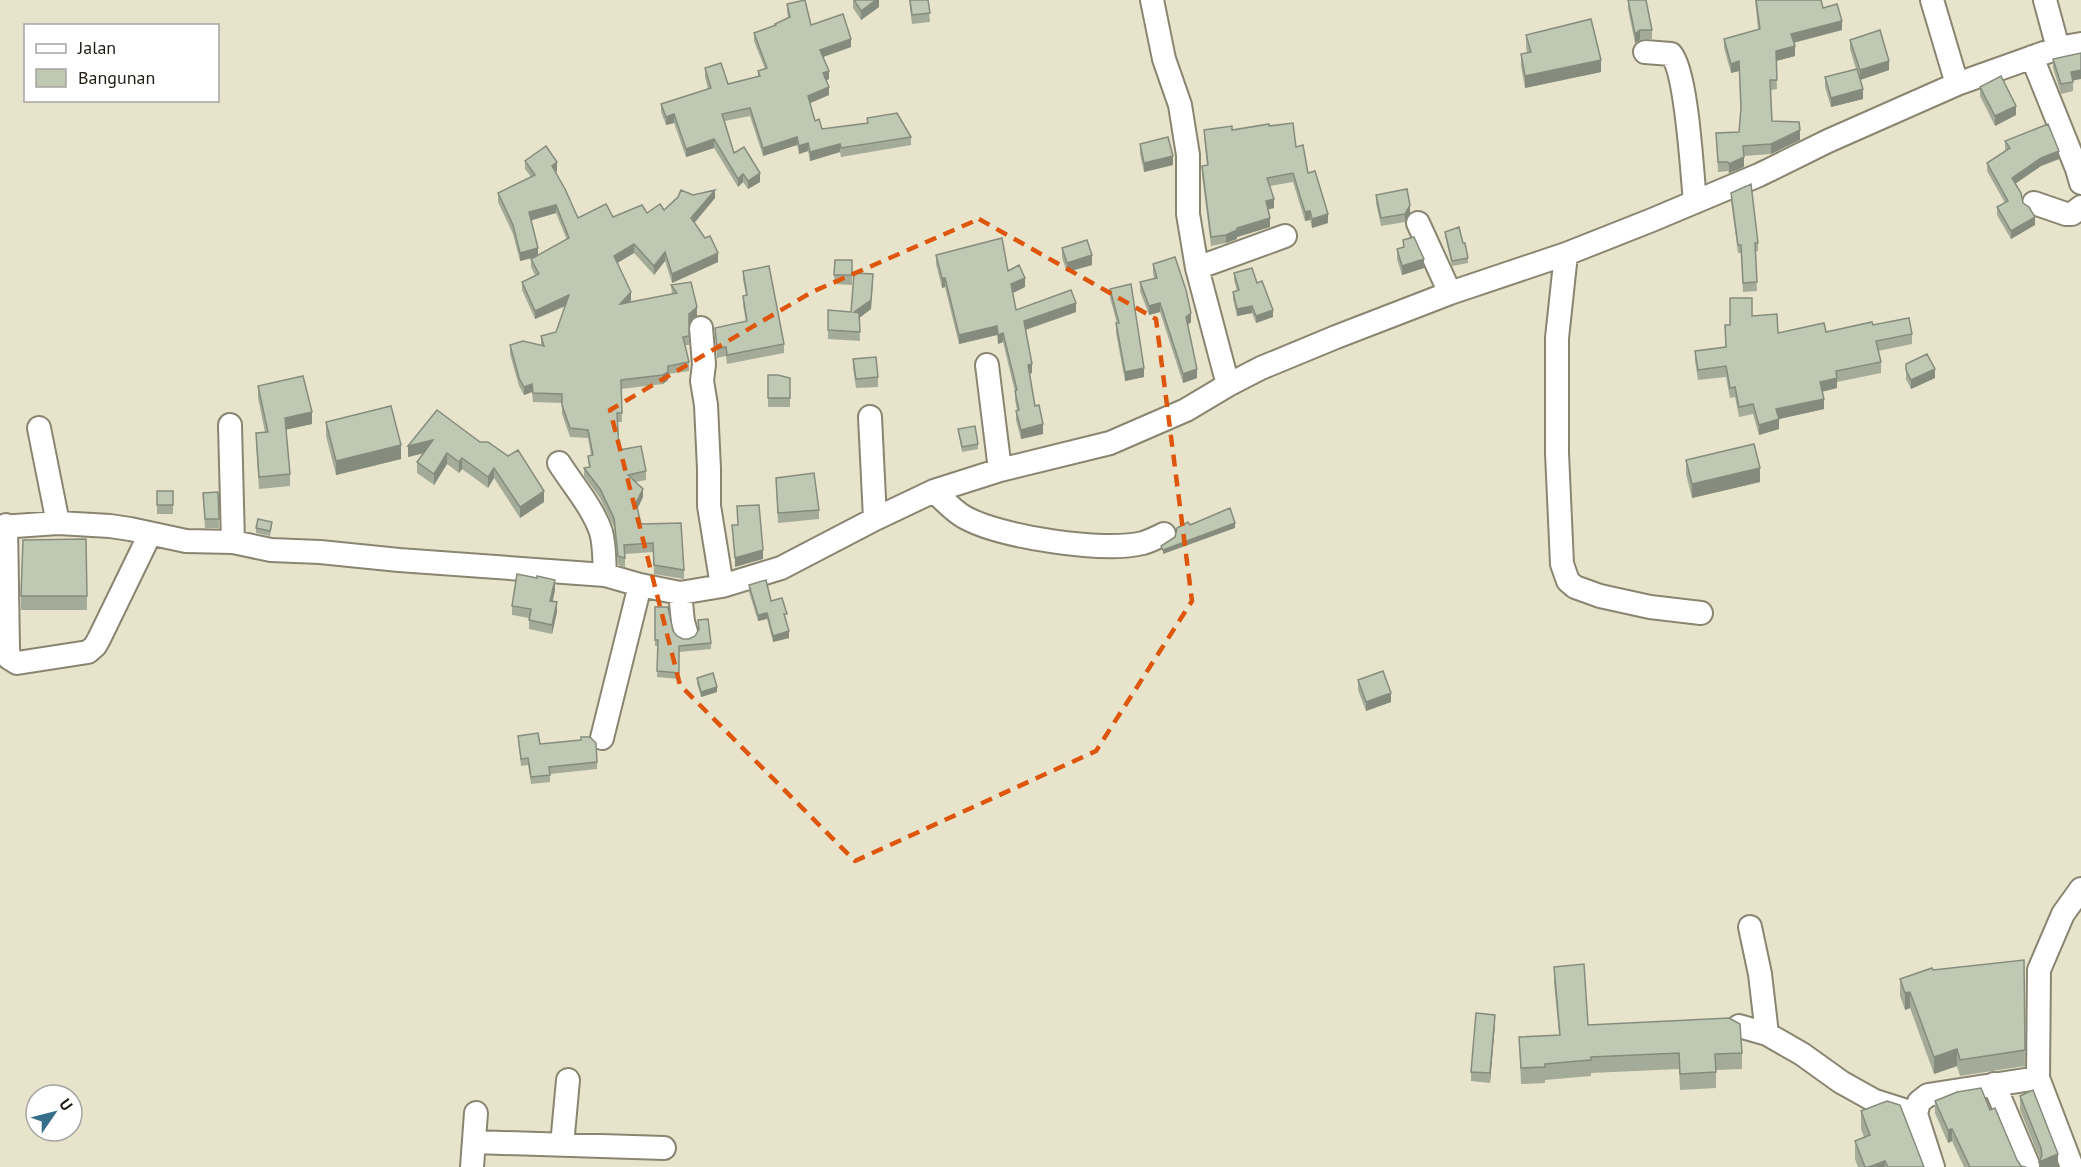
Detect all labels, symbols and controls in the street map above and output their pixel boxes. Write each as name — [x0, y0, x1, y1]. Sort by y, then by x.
legend — [24, 24, 219, 102]
text: Jalan — [77, 36, 116, 59]
text: Bangunan — [78, 66, 155, 89]
north arrow — [24, 1083, 84, 1143]
text: U — [55, 1095, 77, 1114]

